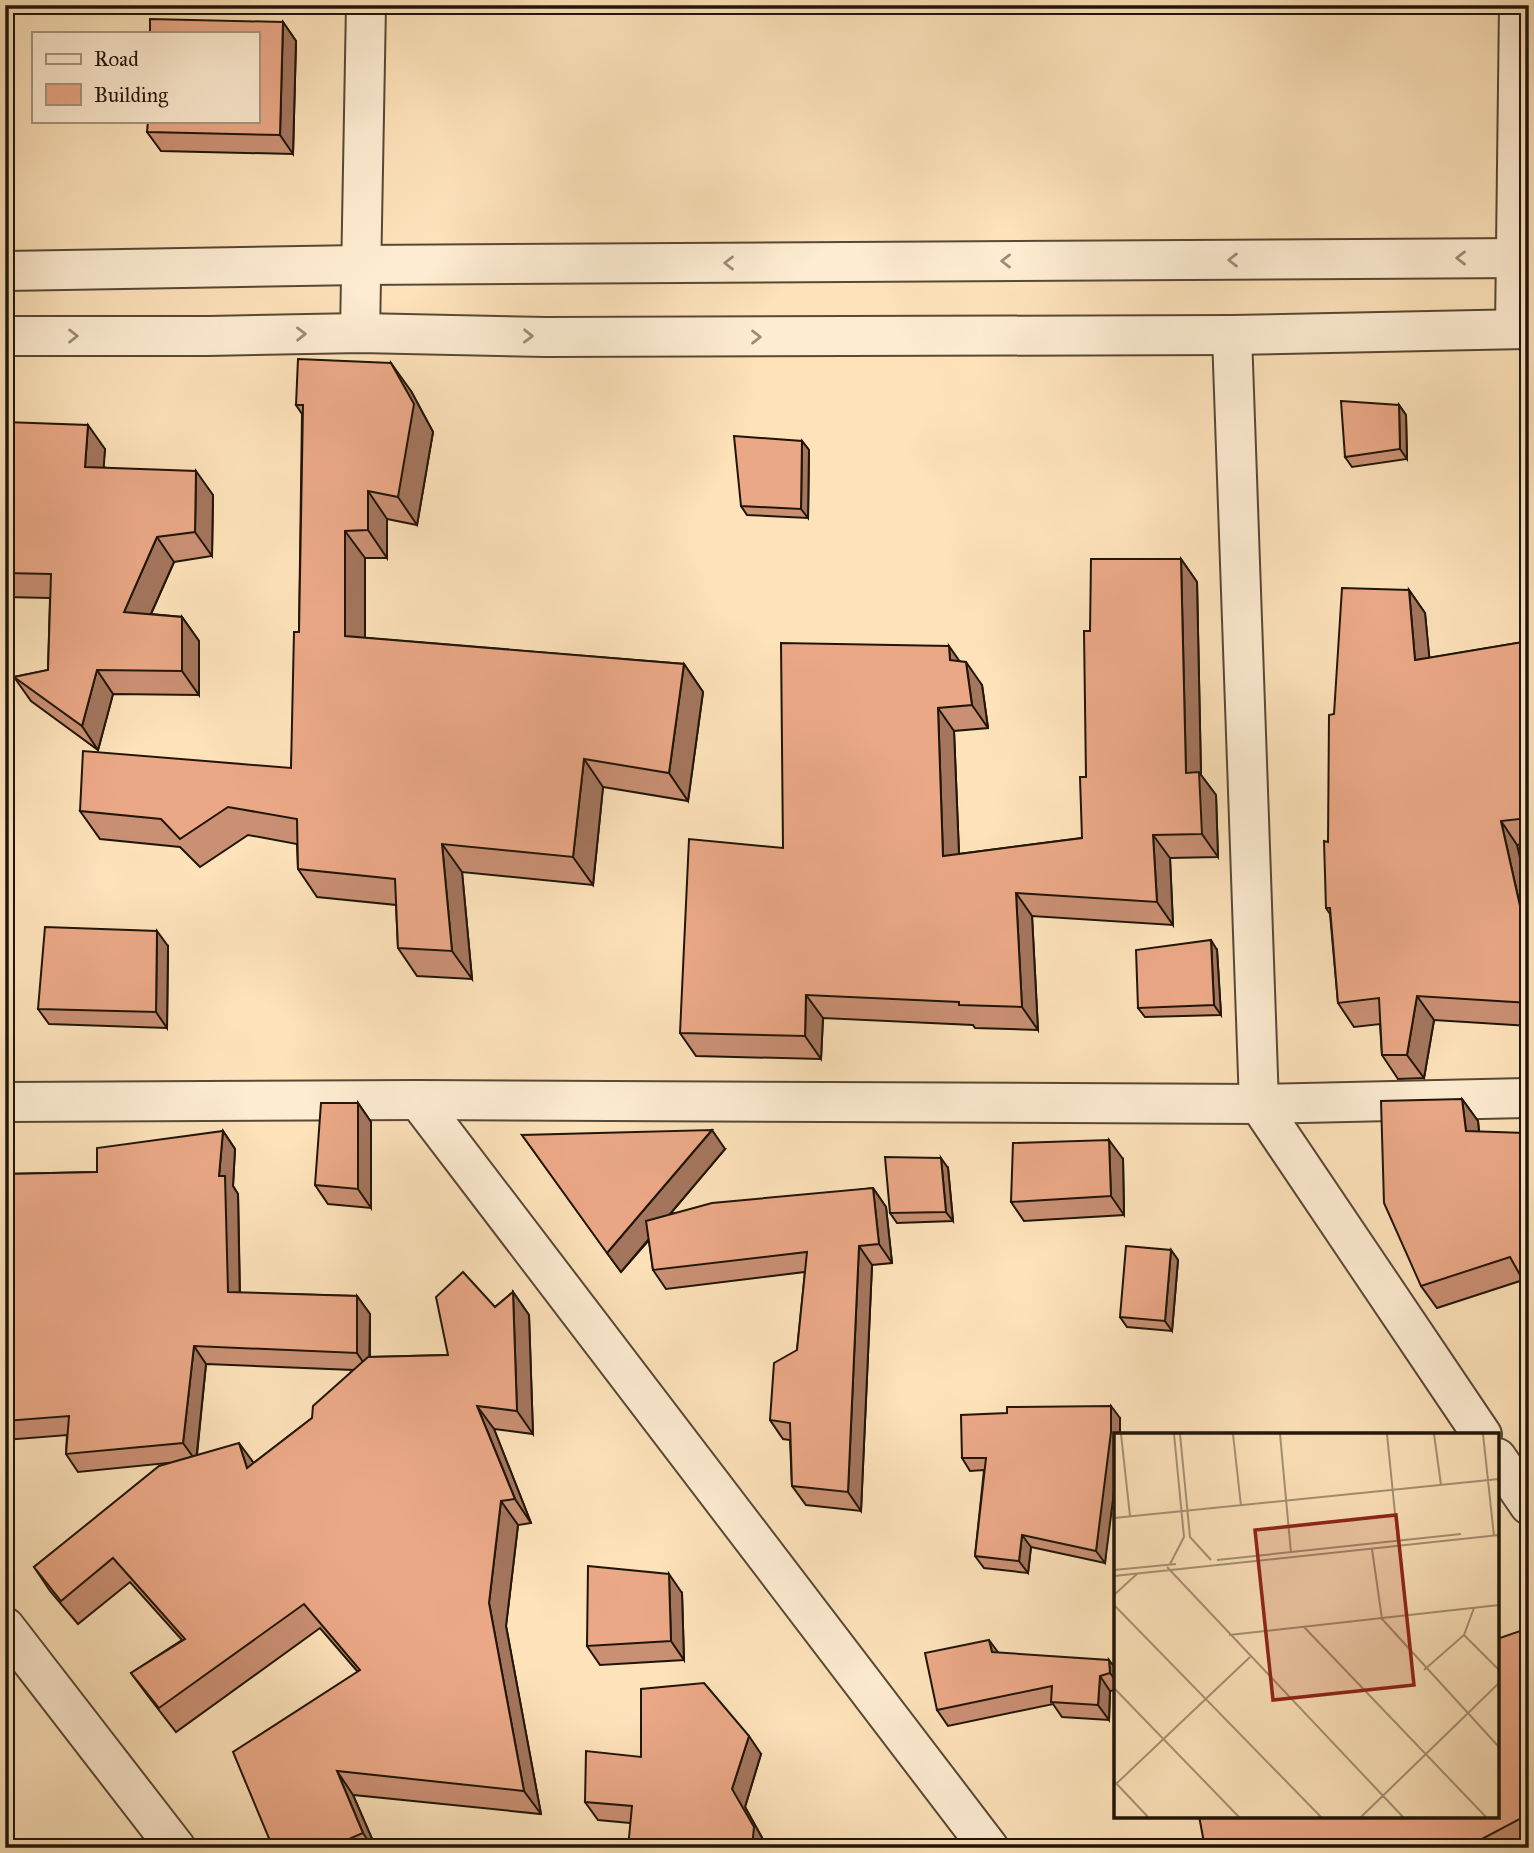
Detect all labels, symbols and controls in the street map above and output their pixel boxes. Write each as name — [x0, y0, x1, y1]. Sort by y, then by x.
legend — [32, 32, 259, 122]
text: Road — [94, 46, 139, 72]
text: Building — [94, 82, 168, 108]
one-way arrow — [1455, 250, 1465, 266]
one-way arrow — [1227, 252, 1238, 267]
one-way arrow — [1000, 253, 1010, 269]
one-way arrow — [723, 255, 734, 271]
one-way arrow — [296, 327, 307, 342]
one-way arrow — [69, 328, 79, 344]
one-way arrow — [523, 329, 534, 344]
one-way arrow — [751, 329, 762, 345]
inset map — [1114, 1433, 1499, 1818]

